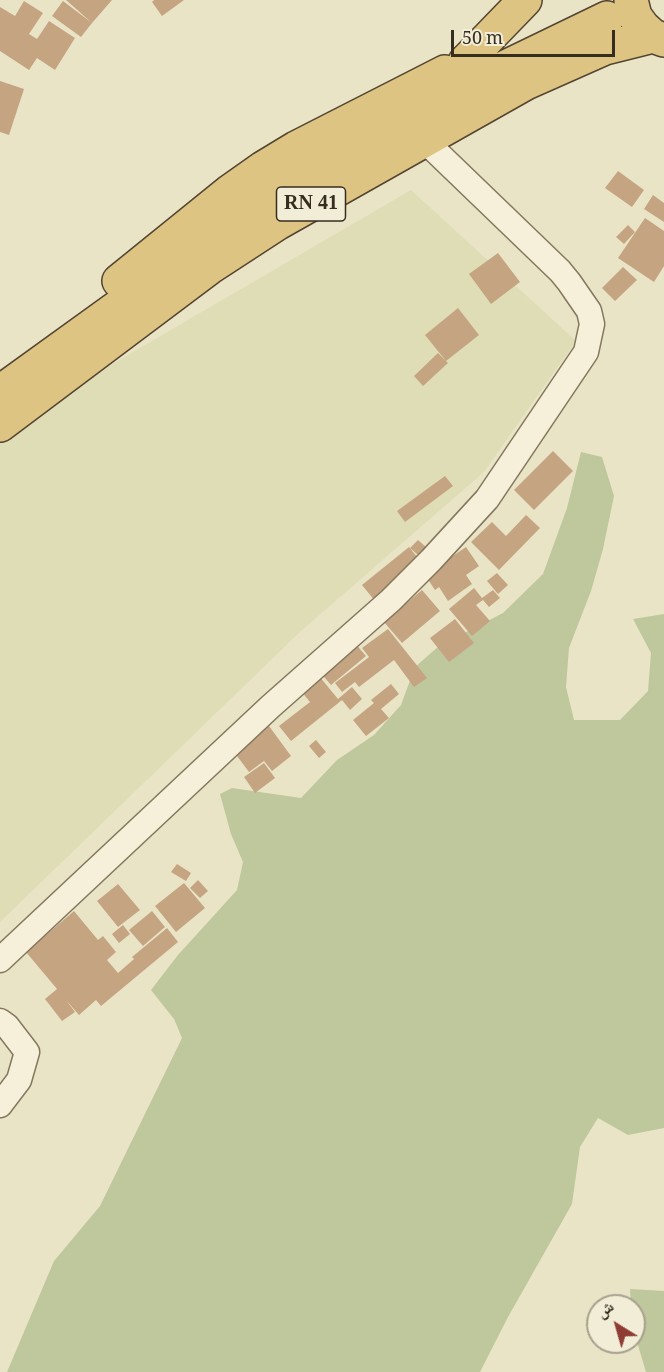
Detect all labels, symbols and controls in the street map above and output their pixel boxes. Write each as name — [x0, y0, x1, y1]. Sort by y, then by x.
scale bar — [454, 18, 618, 56]
text: 50 m — [462, 25, 503, 55]
road number: RN 41 — [276, 187, 346, 221]
north arrow — [586, 1294, 646, 1354]
text: ش — [591, 1295, 621, 1327]

